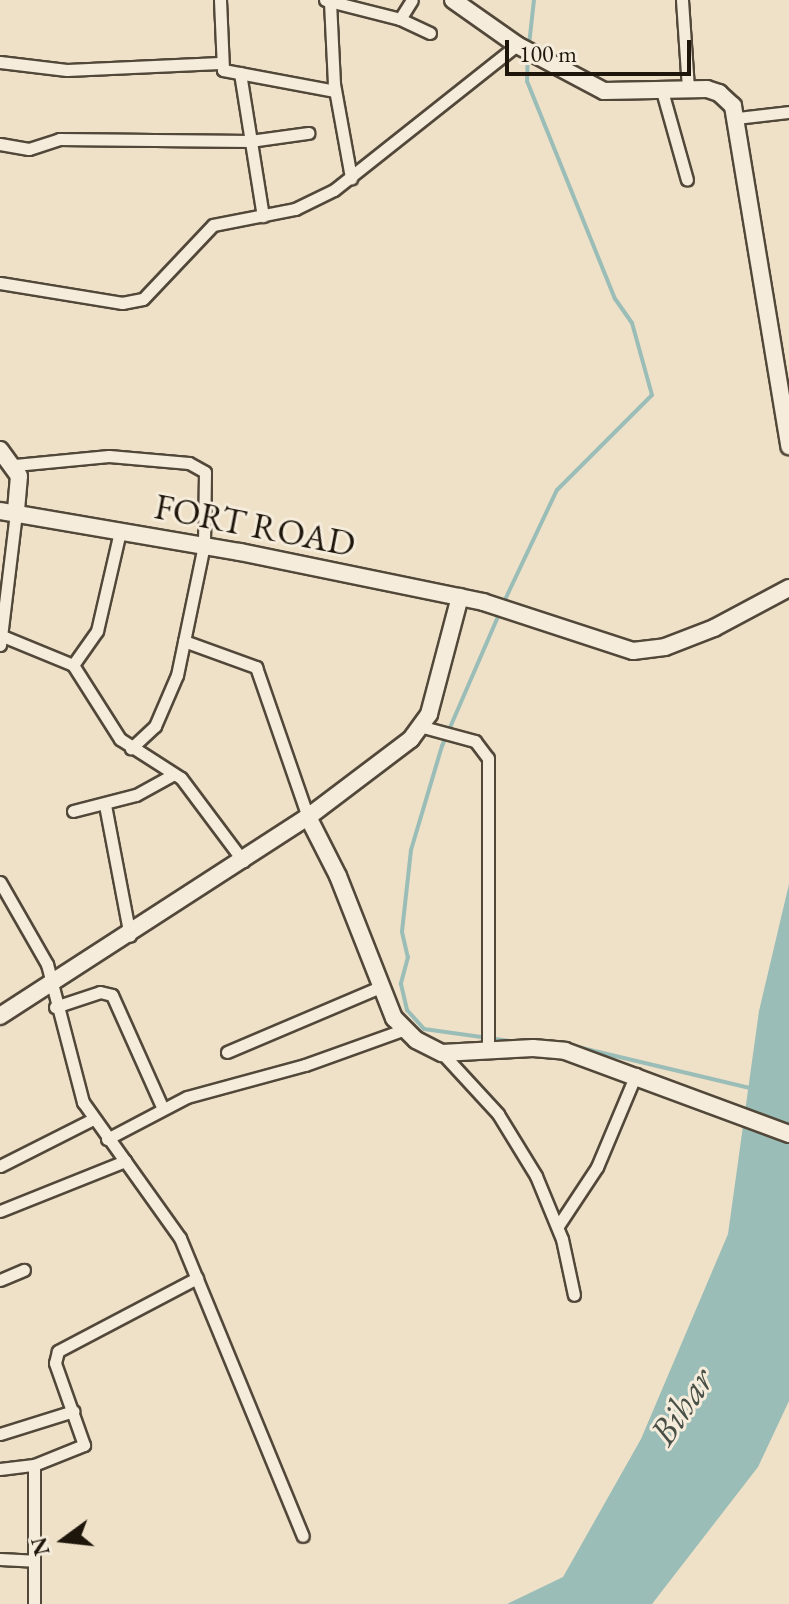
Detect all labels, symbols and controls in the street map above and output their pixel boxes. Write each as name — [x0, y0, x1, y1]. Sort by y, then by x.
scale bar — [509, 24, 695, 74]
text: 100 m — [519, 38, 577, 69]
street label: FORT ROAD — [151, 484, 359, 566]
water label: Bihar — [639, 1359, 723, 1453]
north arrow — [24, 1500, 104, 1580]
text: N — [24, 1534, 57, 1559]

